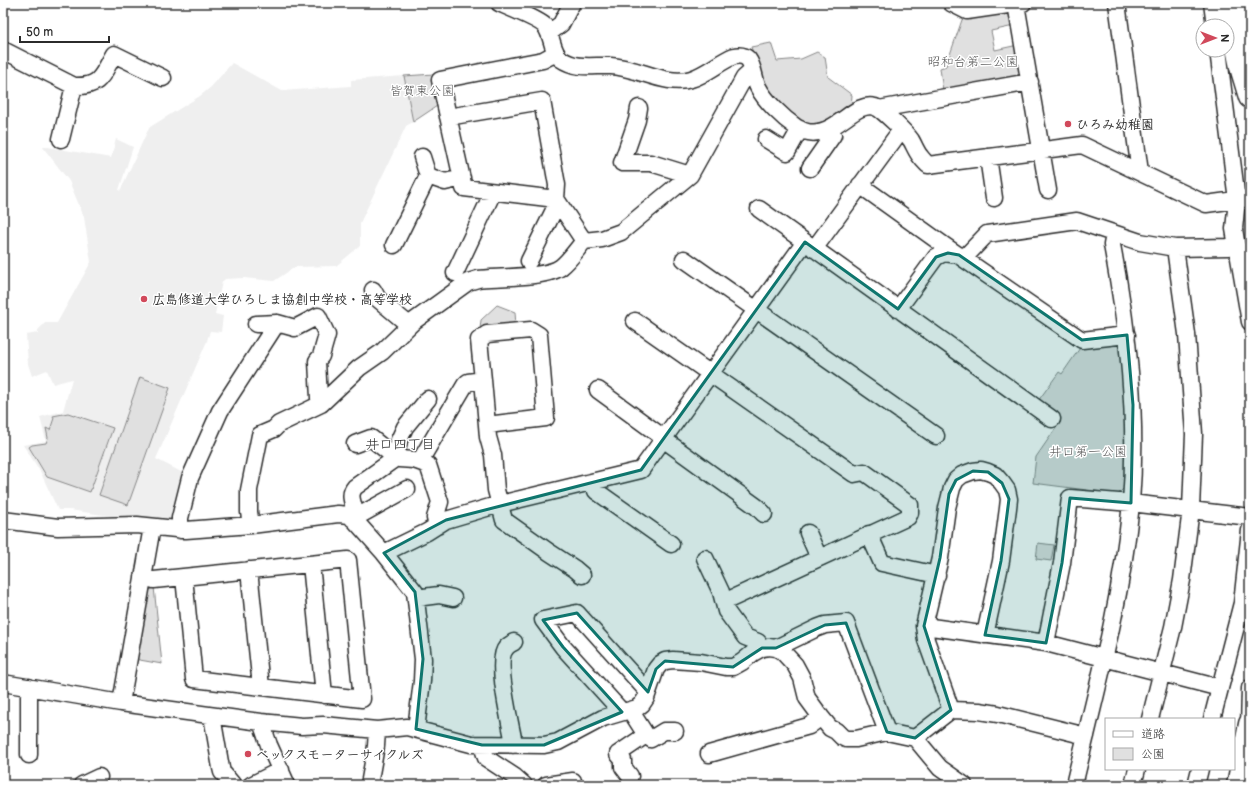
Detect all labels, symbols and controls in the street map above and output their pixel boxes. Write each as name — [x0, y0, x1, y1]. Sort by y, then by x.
scale bar — [20, 18, 109, 44]
north arrow — [1195, 18, 1235, 58]
text: 50 m — [26, 25, 53, 40]
text: N — [1218, 34, 1231, 42]
park label: 昭和台第二公園 — [927, 54, 1019, 70]
park label: 皆賀東公園 — [389, 83, 455, 99]
place label: ひろみ幼稚園 — [1076, 117, 1154, 133]
marker: ひろみ幼稚園 — [1063, 119, 1073, 129]
place label: 広島修道大学ひろしま協創中学校・高等学校 — [152, 292, 412, 308]
marker: 広島修道大学ひろしま協創中学校・高等学校 — [139, 294, 149, 304]
district label: 井口四丁目 — [365, 436, 435, 453]
park label: 井口第一公園 — [1049, 444, 1127, 460]
legend — [1105, 718, 1235, 770]
text: 道路 — [1141, 727, 1165, 742]
place label: ベックスモーターサイクルズ — [256, 747, 423, 763]
text: 公園 — [1141, 747, 1165, 762]
marker: ベックスモーターサイクルズ — [243, 749, 253, 759]

